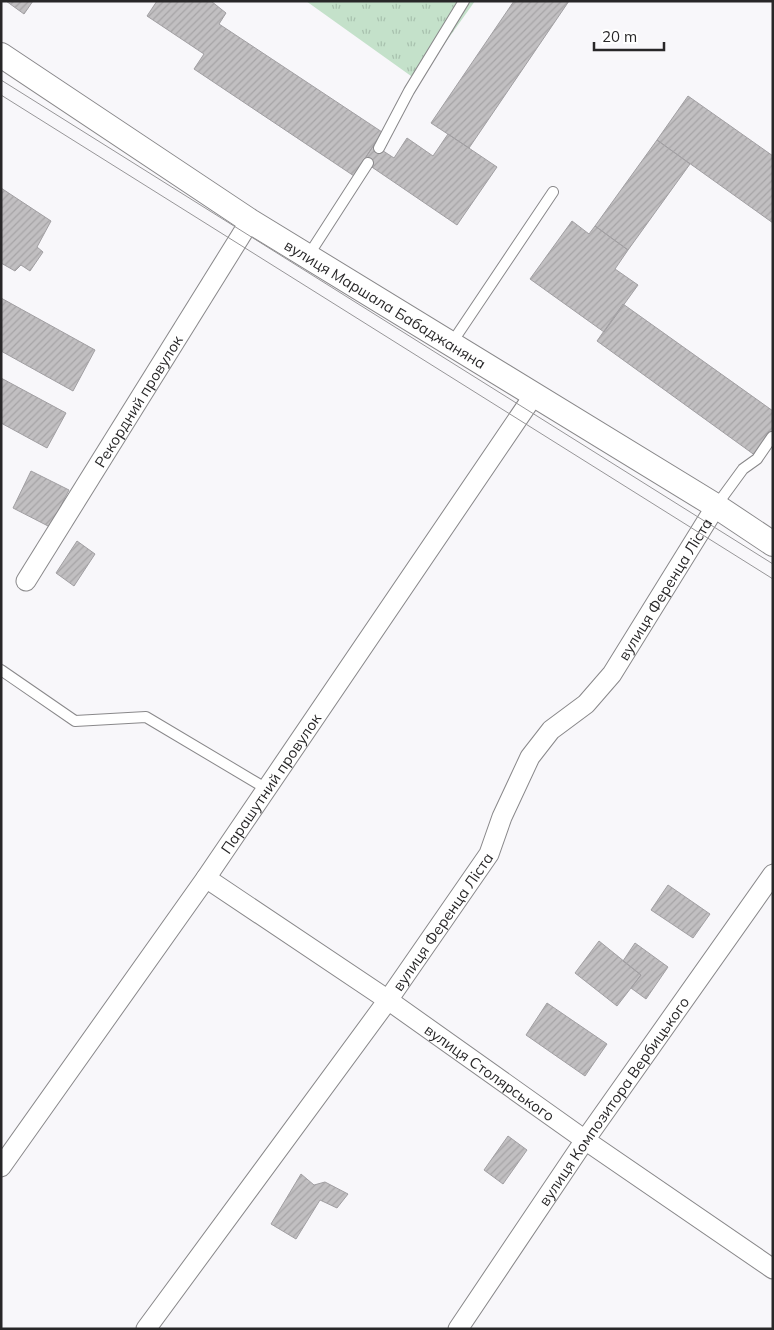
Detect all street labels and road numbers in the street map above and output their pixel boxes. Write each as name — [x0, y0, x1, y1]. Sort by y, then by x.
street label: вулиця Маршала Бабаджаняна — [281, 235, 490, 373]
street label: Рекордний провулок — [90, 331, 187, 471]
street label: вулиця Ференца Ліста — [613, 514, 716, 664]
street label: Парашутний провулок — [216, 709, 325, 857]
street label: вулиця Ференца Ліста — [388, 849, 497, 994]
street label: вулиця Композитора Вербицького — [534, 993, 693, 1209]
street label: вулиця Столярського — [421, 1020, 558, 1125]

